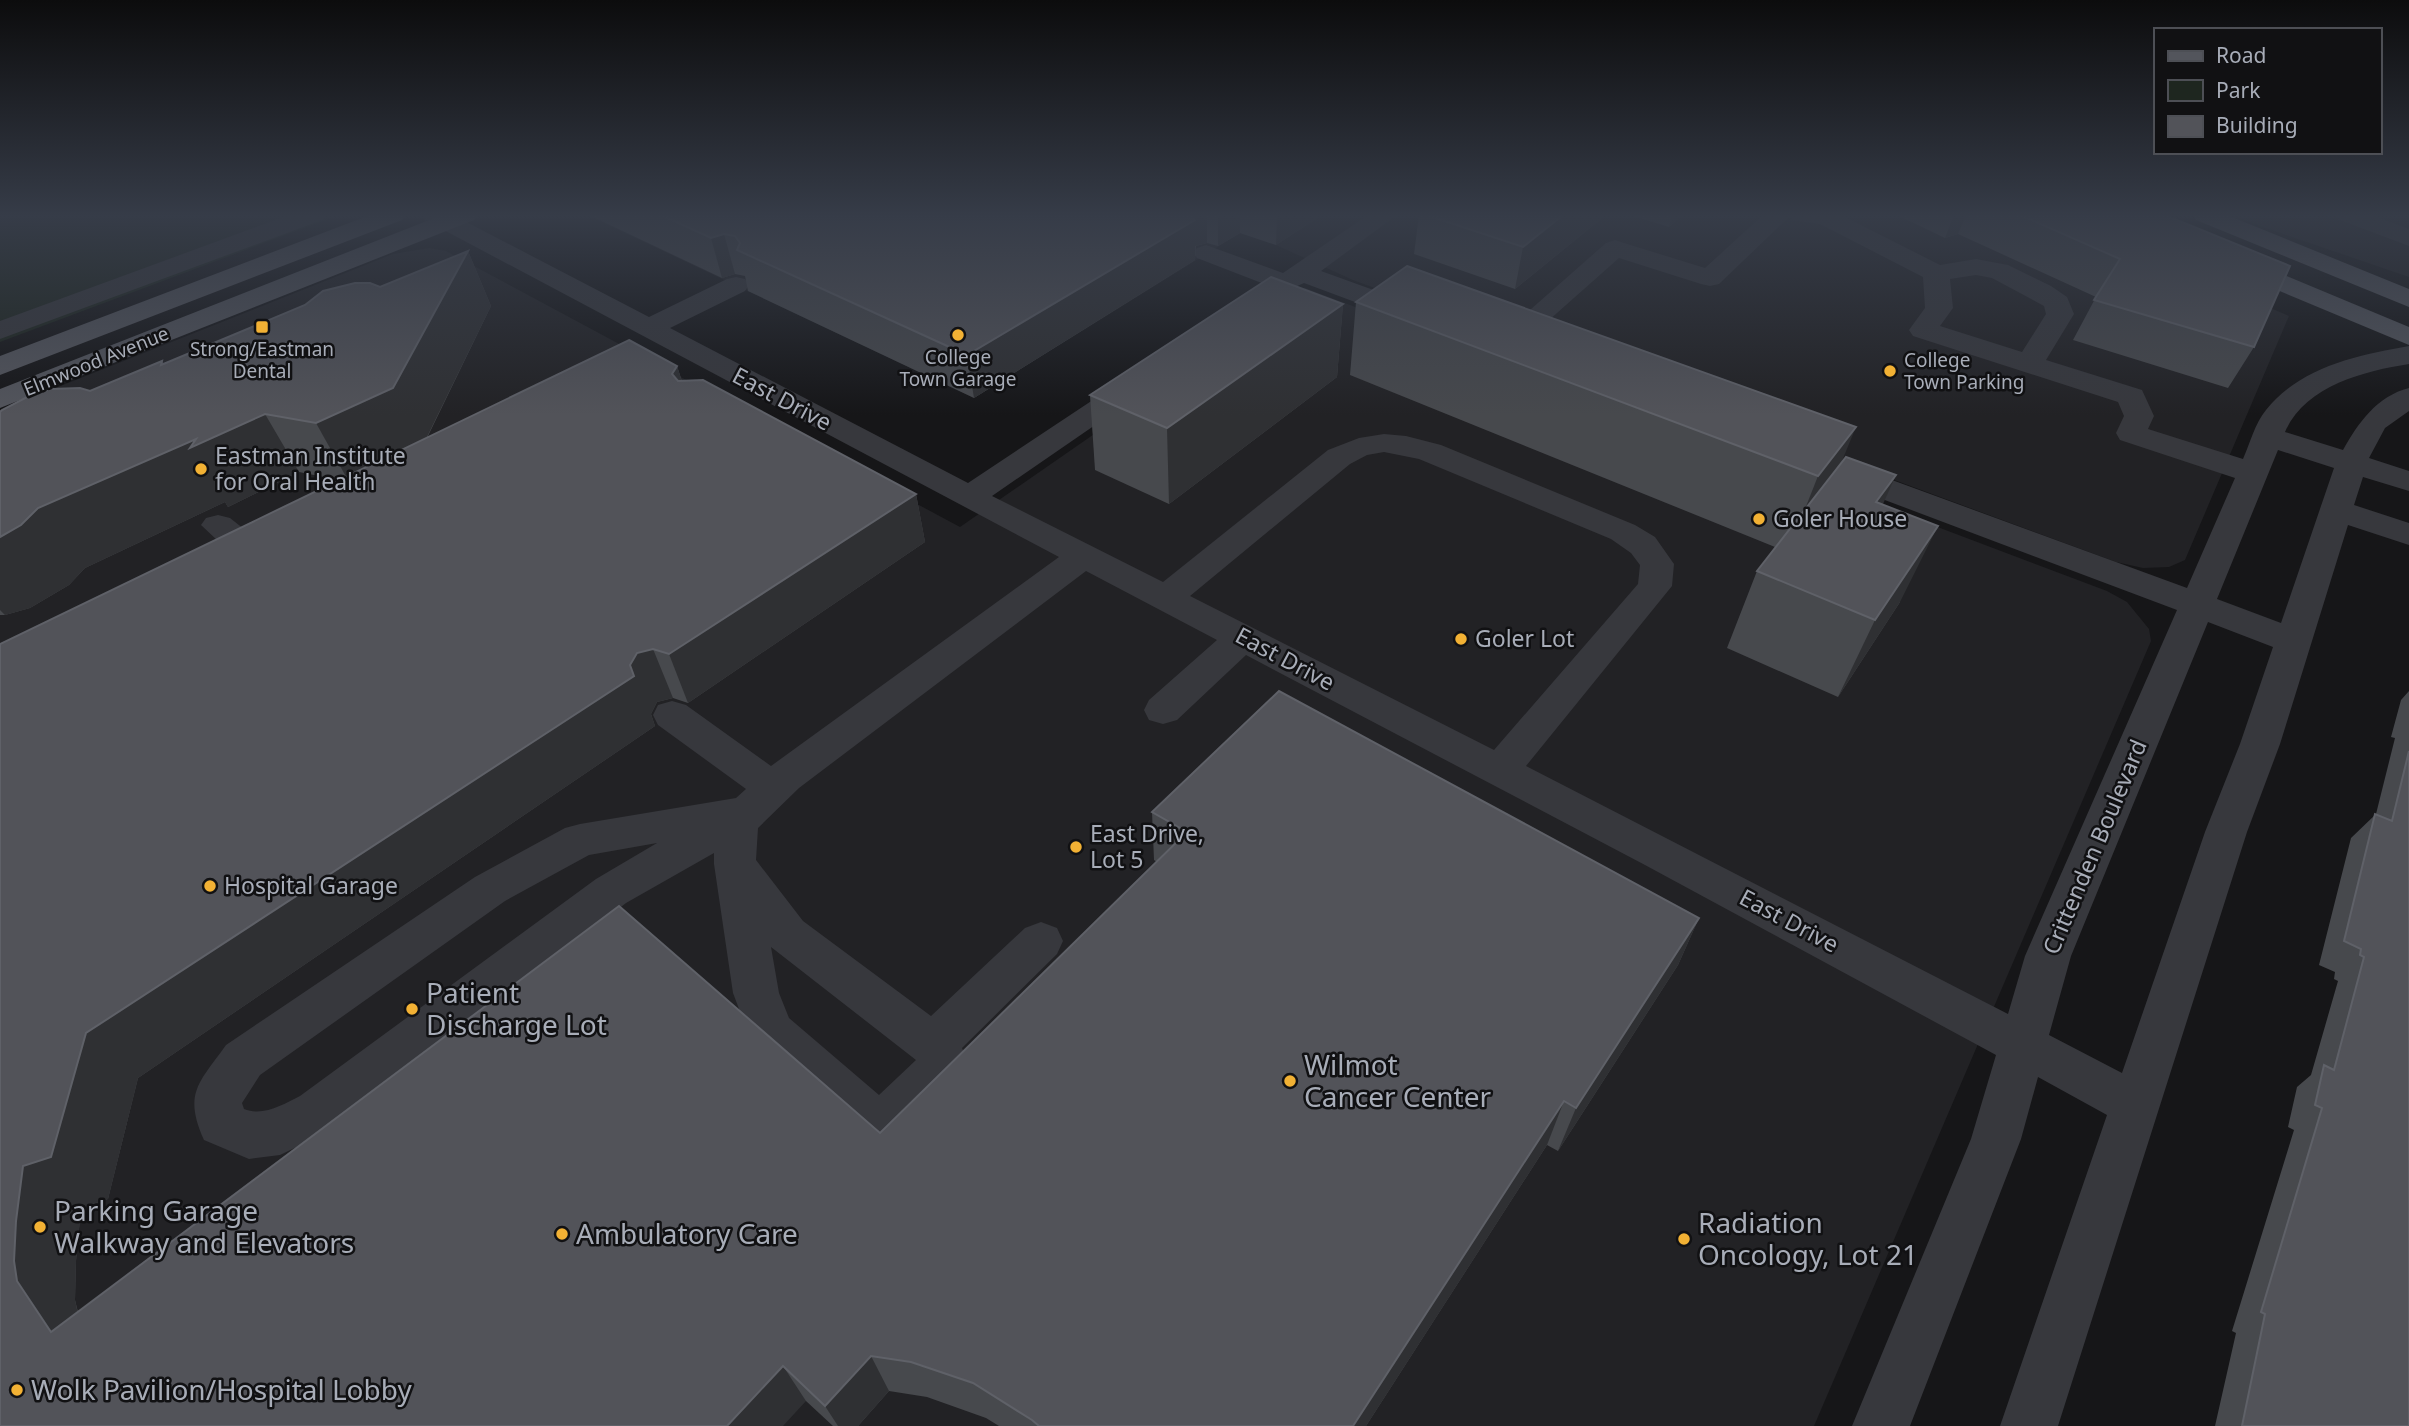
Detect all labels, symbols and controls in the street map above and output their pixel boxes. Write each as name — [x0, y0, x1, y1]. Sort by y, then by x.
legend — [2154, 28, 2381, 154]
text: Road — [2216, 41, 2266, 69]
text: Park — [2216, 76, 2261, 104]
text: Building — [2216, 111, 2298, 139]
marker: Strong/Eastman Dental — [254, 319, 270, 335]
street label: Elmwood Avenue — [20, 320, 172, 402]
marker: College Town Garage — [950, 327, 966, 343]
place label: Strong/Eastman Dental — [190, 336, 334, 384]
place label: College Town Garage — [900, 344, 1016, 392]
place label: College Town Parking — [1904, 347, 2024, 395]
street label: East Drive — [727, 359, 838, 438]
marker: College Town Parking — [1882, 363, 1898, 379]
place label: Eastman Institute for Oral Health — [215, 439, 406, 497]
marker: Eastman Institute for Oral Health — [193, 461, 209, 477]
place label: Goler House — [1773, 502, 1907, 534]
marker: Goler House — [1751, 511, 1767, 527]
street label: East Drive — [1230, 619, 1341, 698]
place label: Goler Lot — [1475, 622, 1574, 654]
marker: Goler Lot — [1453, 631, 1469, 647]
street label: Crittenden Boulevard — [2034, 734, 2154, 959]
place label: East Drive, Lot 5 — [1090, 817, 1204, 875]
marker: East Drive, Lot 5 — [1068, 839, 1084, 855]
place label: Hospital Garage — [224, 869, 398, 901]
marker: Hospital Garage — [202, 878, 218, 894]
street label: East Drive — [1734, 881, 1845, 960]
place label: Patient Discharge Lot — [426, 973, 607, 1043]
marker: Patient Discharge Lot — [404, 1001, 420, 1017]
place label: Wilmot Cancer Center — [1304, 1045, 1491, 1115]
marker: Wilmot Cancer Center — [1282, 1073, 1298, 1089]
place label: Parking Garage Walkway and Elevators — [54, 1191, 354, 1261]
place label: Radiation Oncology, Lot 21 — [1698, 1203, 1918, 1273]
place label: Ambulatory Care — [576, 1214, 798, 1252]
marker: Parking Garage Walkway and Elevators — [32, 1219, 48, 1235]
marker: Ambulatory Care — [554, 1226, 570, 1242]
marker: Radiation Oncology, Lot 21 — [1676, 1231, 1692, 1247]
place label: Wolk Pavilion/Hospital Lobby — [31, 1370, 412, 1408]
marker: Wolk Pavilion/Hospital Lobby — [9, 1382, 25, 1398]

